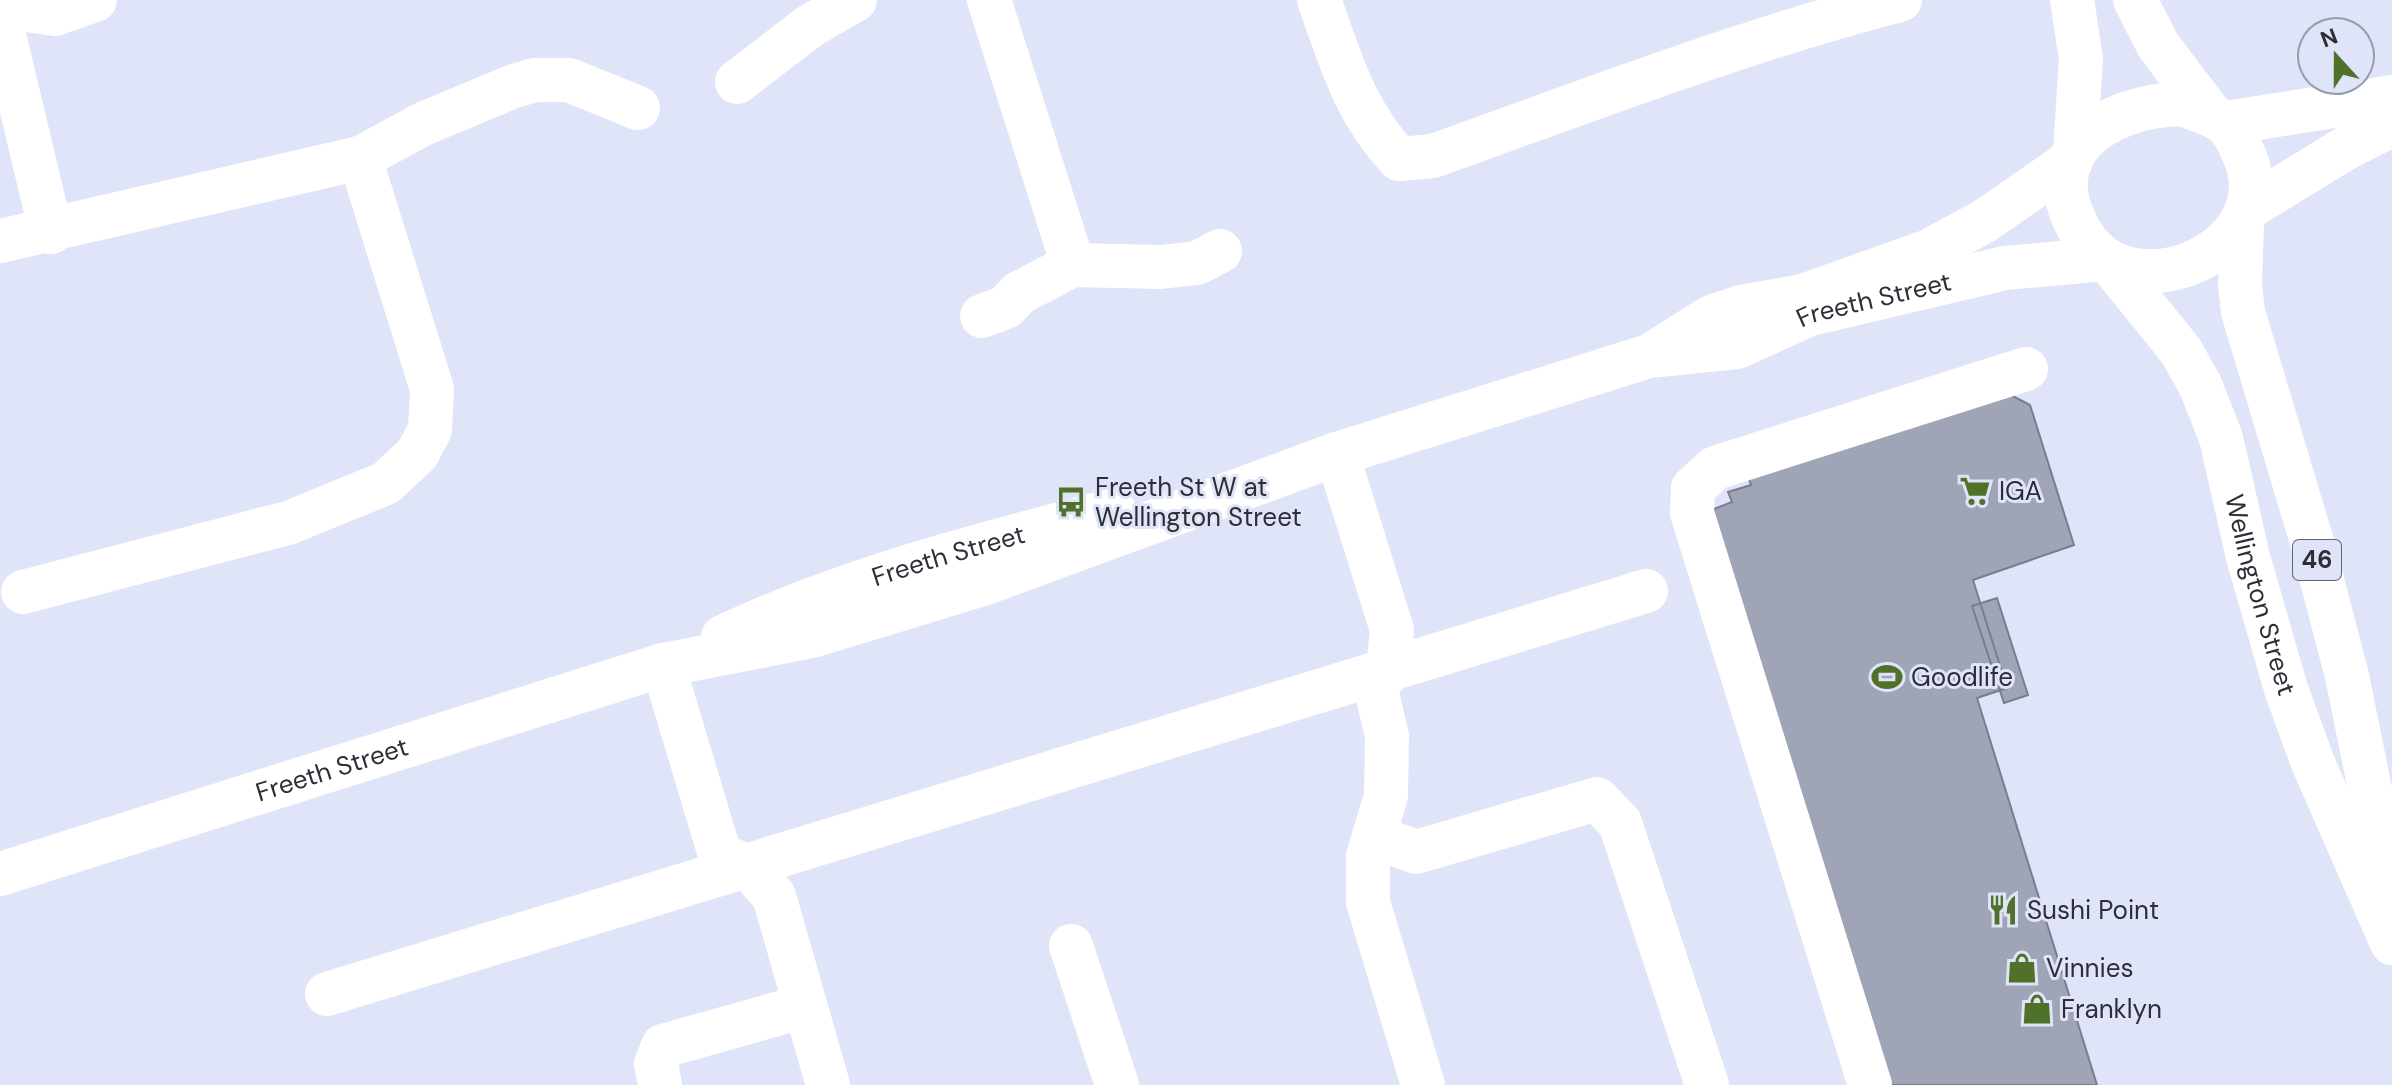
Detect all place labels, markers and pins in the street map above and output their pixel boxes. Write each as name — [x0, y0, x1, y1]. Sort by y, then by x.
place label: Freeth St W at Wellington Street — [1095, 470, 1302, 534]
supermarket icon: IGA — [1958, 474, 1992, 508]
place label: IGA — [1999, 474, 2042, 508]
bus stop icon: Freeth St W at Wellington Street — [1054, 485, 1088, 519]
sports icon: Goodlife — [1870, 660, 1904, 694]
place label: Goodlife — [1911, 660, 2013, 694]
restaurant icon: Sushi Point — [1986, 893, 2020, 927]
place label: Sushi Point — [2027, 893, 2159, 927]
shop icon: Vinnies — [2005, 951, 2039, 985]
place label: Vinnies — [2046, 951, 2134, 985]
shop icon: Franklyn — [2020, 992, 2054, 1026]
place label: Franklyn — [2061, 992, 2162, 1026]

